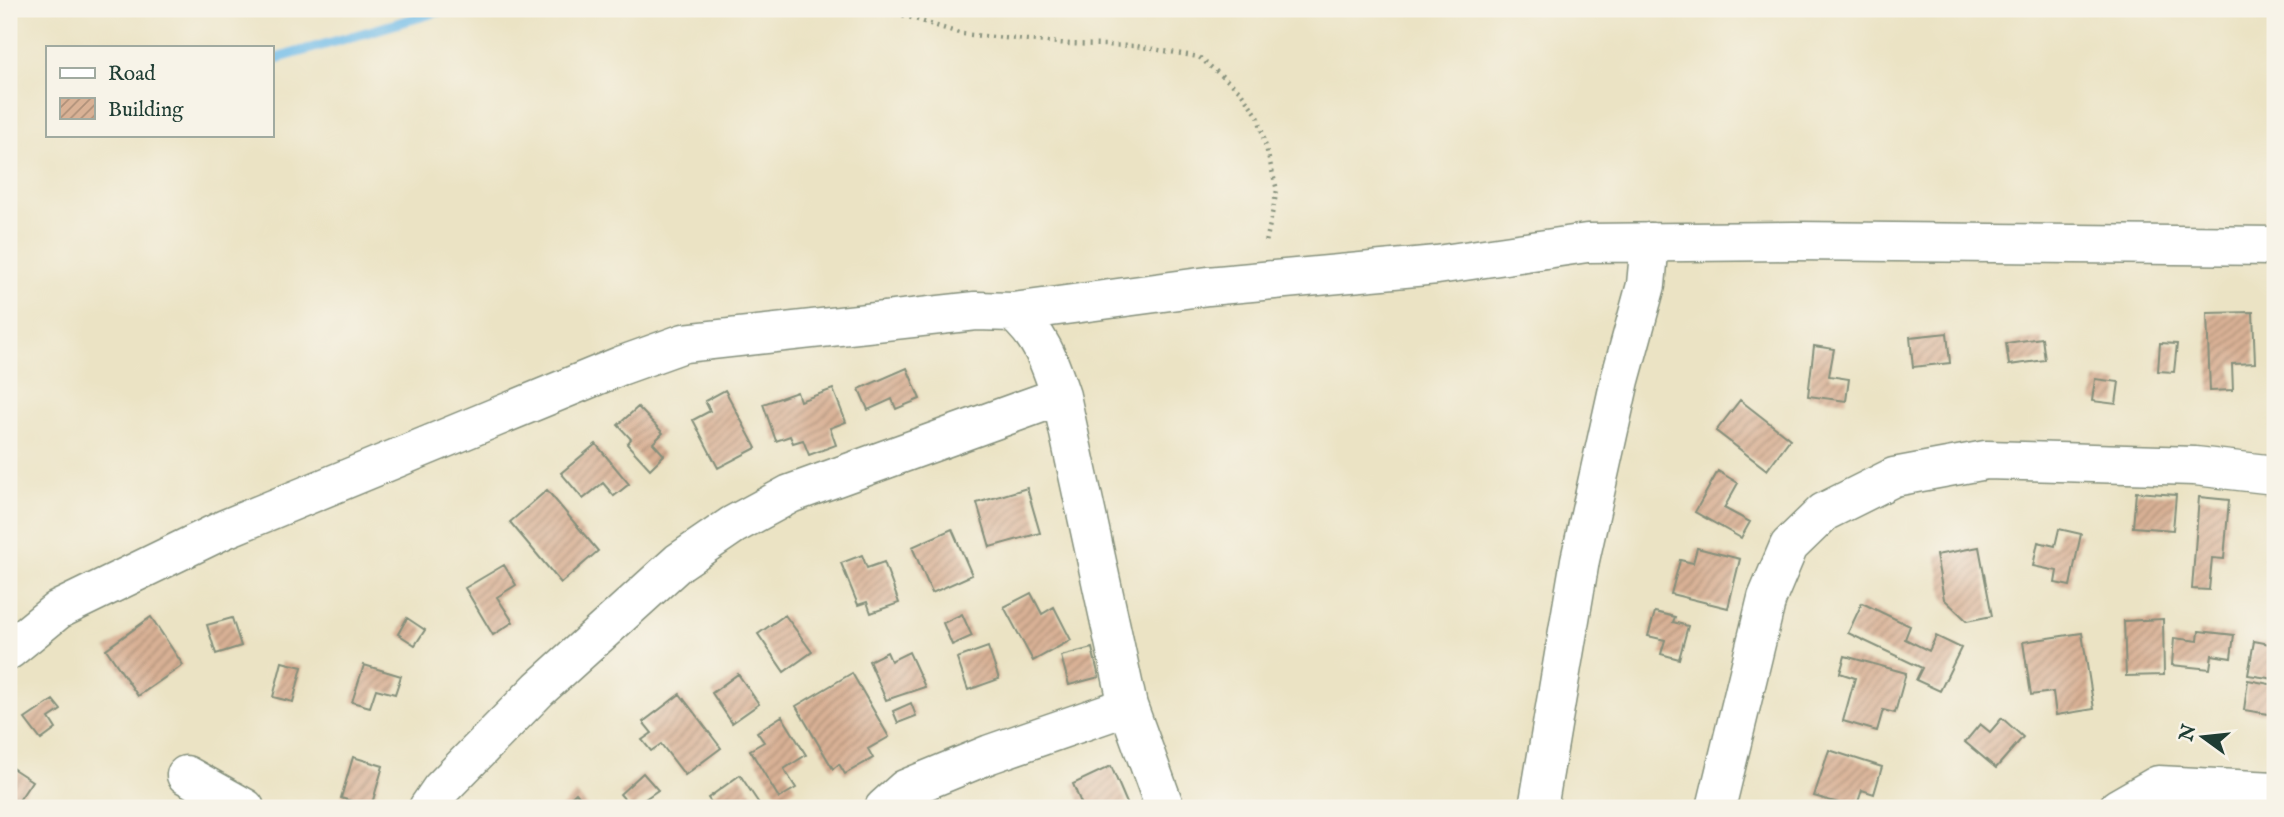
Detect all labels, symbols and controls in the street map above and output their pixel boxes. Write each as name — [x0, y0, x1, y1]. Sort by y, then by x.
legend — [46, 46, 273, 136]
text: Road — [108, 61, 156, 88]
text: Building — [108, 97, 184, 124]
north arrow — [2168, 702, 2238, 772]
text: N — [2175, 722, 2202, 745]

